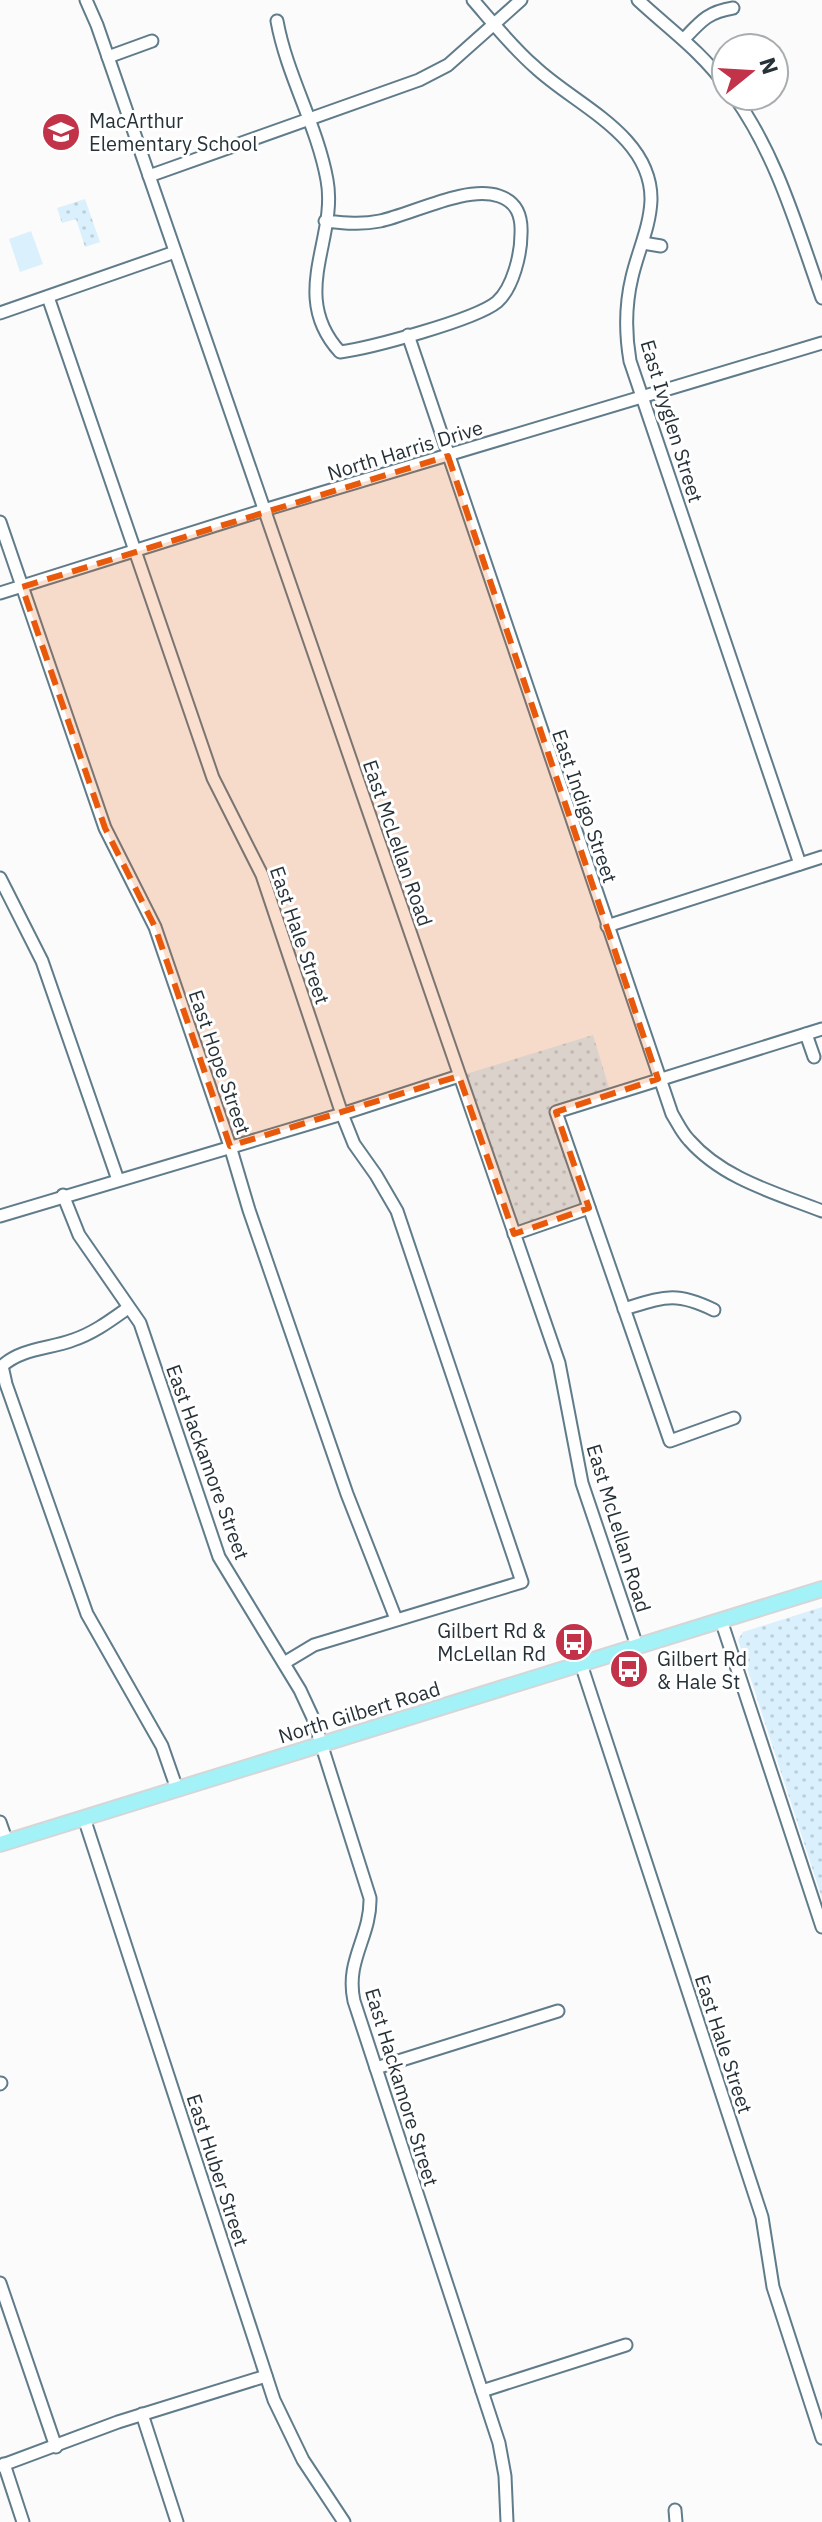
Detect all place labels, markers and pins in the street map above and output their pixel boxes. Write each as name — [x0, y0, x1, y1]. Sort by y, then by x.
place label: MacArthur Elementary School — [89, 107, 258, 157]
school or university icon: MacArthur Elementary School — [40, 111, 82, 153]
place label: Gilbert Rd & McLellan Rd — [437, 1617, 546, 1667]
bus stop icon: Gilbert Rd & McLellan Rd — [553, 1621, 595, 1663]
place label: Gilbert Rd & Hale St — [657, 1645, 747, 1695]
bus stop icon: Gilbert Rd & Hale St — [608, 1648, 650, 1690]

